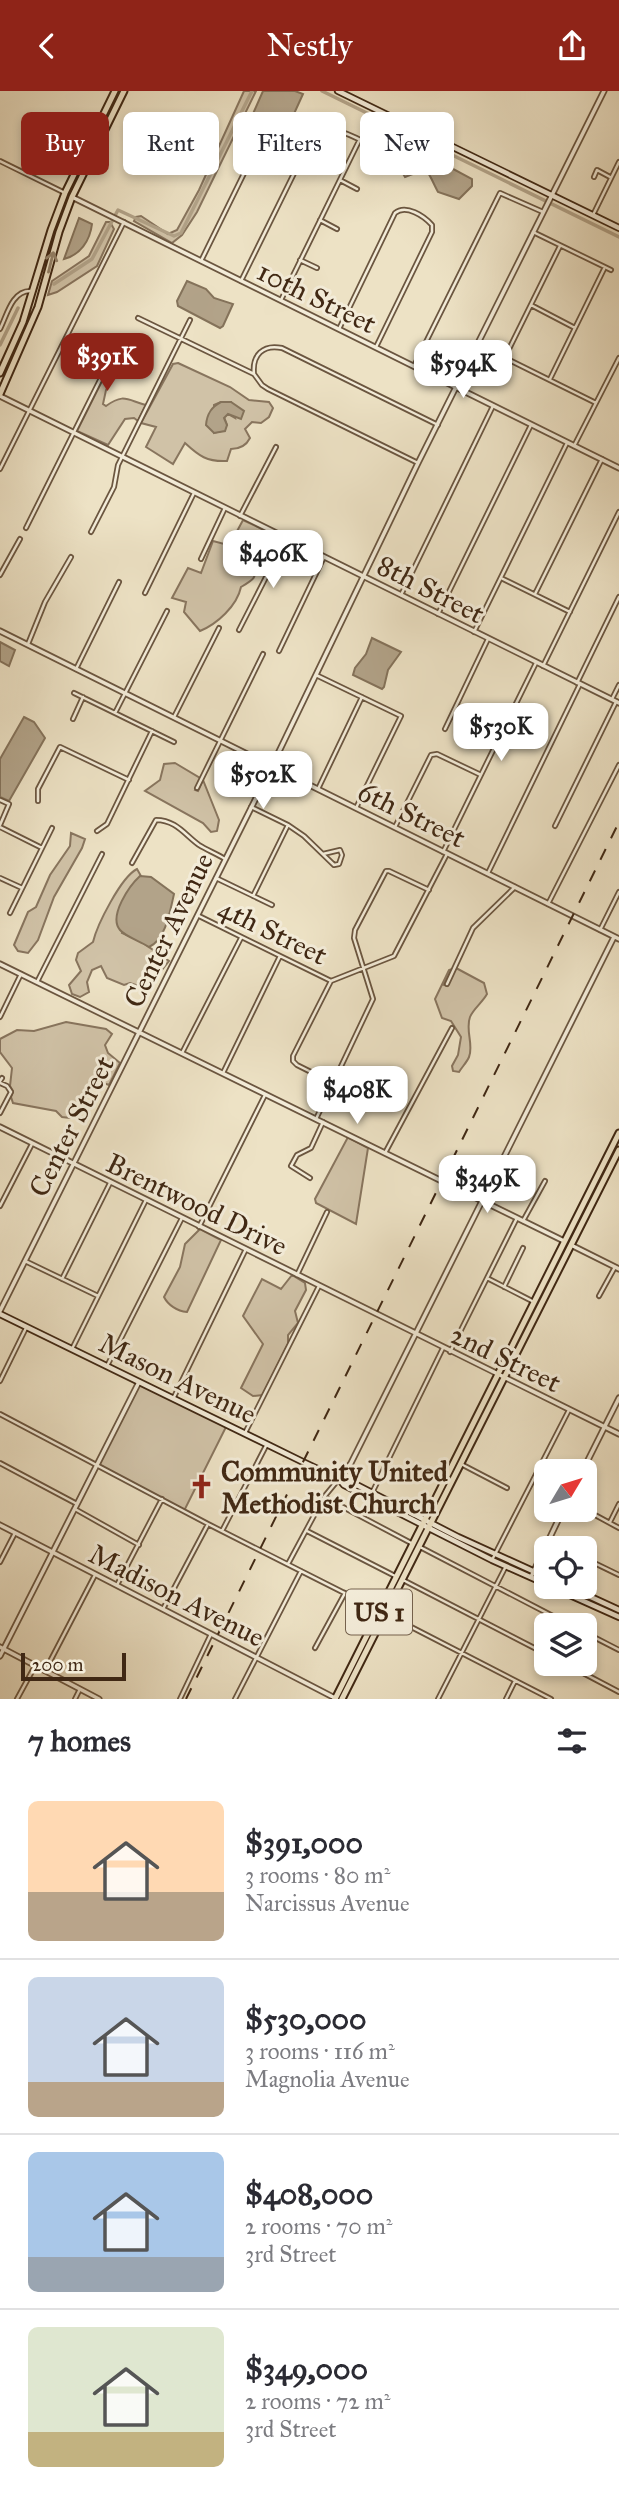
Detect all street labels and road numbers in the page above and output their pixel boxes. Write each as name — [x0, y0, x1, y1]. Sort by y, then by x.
street label: 10th Street — [251, 254, 382, 341]
street label: 8th Street — [371, 548, 490, 631]
street label: 6th Street — [352, 773, 471, 856]
street label: Center Avenue — [116, 847, 221, 1013]
street label: 4th Street — [213, 890, 333, 973]
street label: Center Street — [21, 1050, 122, 1203]
street label: Brentwood Drive — [101, 1146, 293, 1263]
street label: 2nd Street — [445, 1317, 567, 1400]
street label: Mason Avenue — [93, 1325, 262, 1432]
street label: Madison Avenue — [83, 1536, 270, 1655]
road number: US 1 — [346, 1589, 412, 1635]

